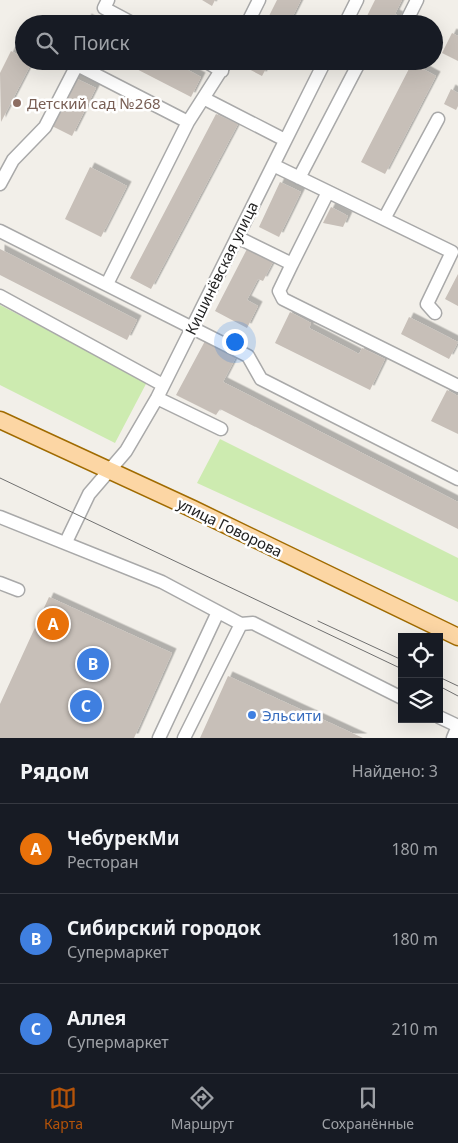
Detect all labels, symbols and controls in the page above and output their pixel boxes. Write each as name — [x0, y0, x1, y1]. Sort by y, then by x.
search box — [15, 15, 443, 70]
icon: search — [33, 29, 61, 57]
text: Поиск — [73, 30, 129, 56]
place label: Детский сад №268 — [27, 93, 161, 113]
marker: Детский сад №268 — [11, 97, 23, 109]
street label: Кишинёвская улица — [180, 198, 262, 338]
your location — [222, 329, 248, 355]
street label: улица Говорова — [174, 493, 286, 561]
pin: A — [37, 605, 69, 643]
map controls — [398, 633, 443, 723]
button: locate — [398, 633, 443, 678]
pin: B — [77, 645, 109, 683]
button: layers — [398, 678, 443, 723]
pin: C — [70, 687, 102, 725]
place label: Эльсити — [262, 705, 322, 725]
marker: Эльсити — [246, 709, 258, 721]
text: Рядом — [20, 757, 90, 785]
text: Найдено: 3 — [352, 760, 438, 782]
text: ЧебурекМи — [67, 825, 179, 851]
text: A — [30, 838, 42, 860]
text: 180 m — [391, 838, 438, 860]
text: Ресторан — [67, 851, 138, 873]
text: Сибирский городок — [67, 915, 261, 941]
text: B — [31, 928, 41, 950]
text: 180 m — [391, 928, 438, 950]
text: Супермаркет — [67, 941, 169, 963]
text: Аллея — [67, 1005, 126, 1031]
text: C — [31, 1018, 41, 1040]
text: 210 m — [391, 1018, 438, 1040]
text: Супермаркет — [67, 1031, 169, 1053]
tab: Карта — [44, 1084, 83, 1133]
tab: Маршрут — [171, 1084, 234, 1133]
tab: Сохранённые — [322, 1084, 414, 1133]

